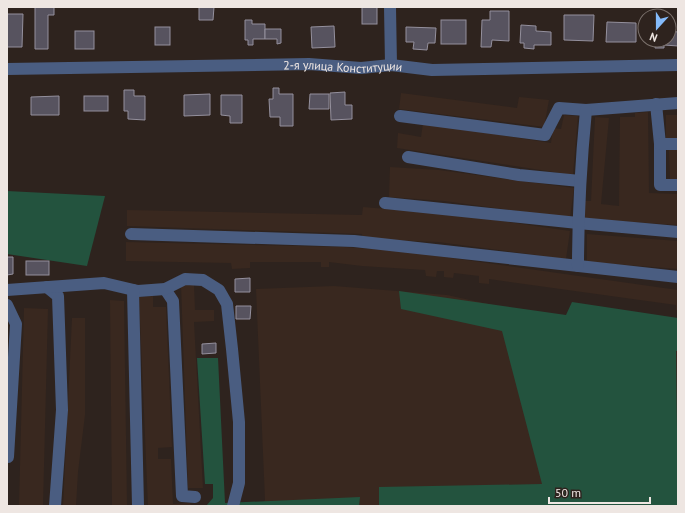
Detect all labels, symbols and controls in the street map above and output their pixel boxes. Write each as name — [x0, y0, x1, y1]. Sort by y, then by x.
north arrow — [637, 8, 677, 48]
text: N — [648, 30, 659, 45]
street label: 2-я улица Конституции — [283, 56, 403, 76]
scale bar — [549, 479, 650, 505]
text: 50 m — [555, 485, 581, 500]

